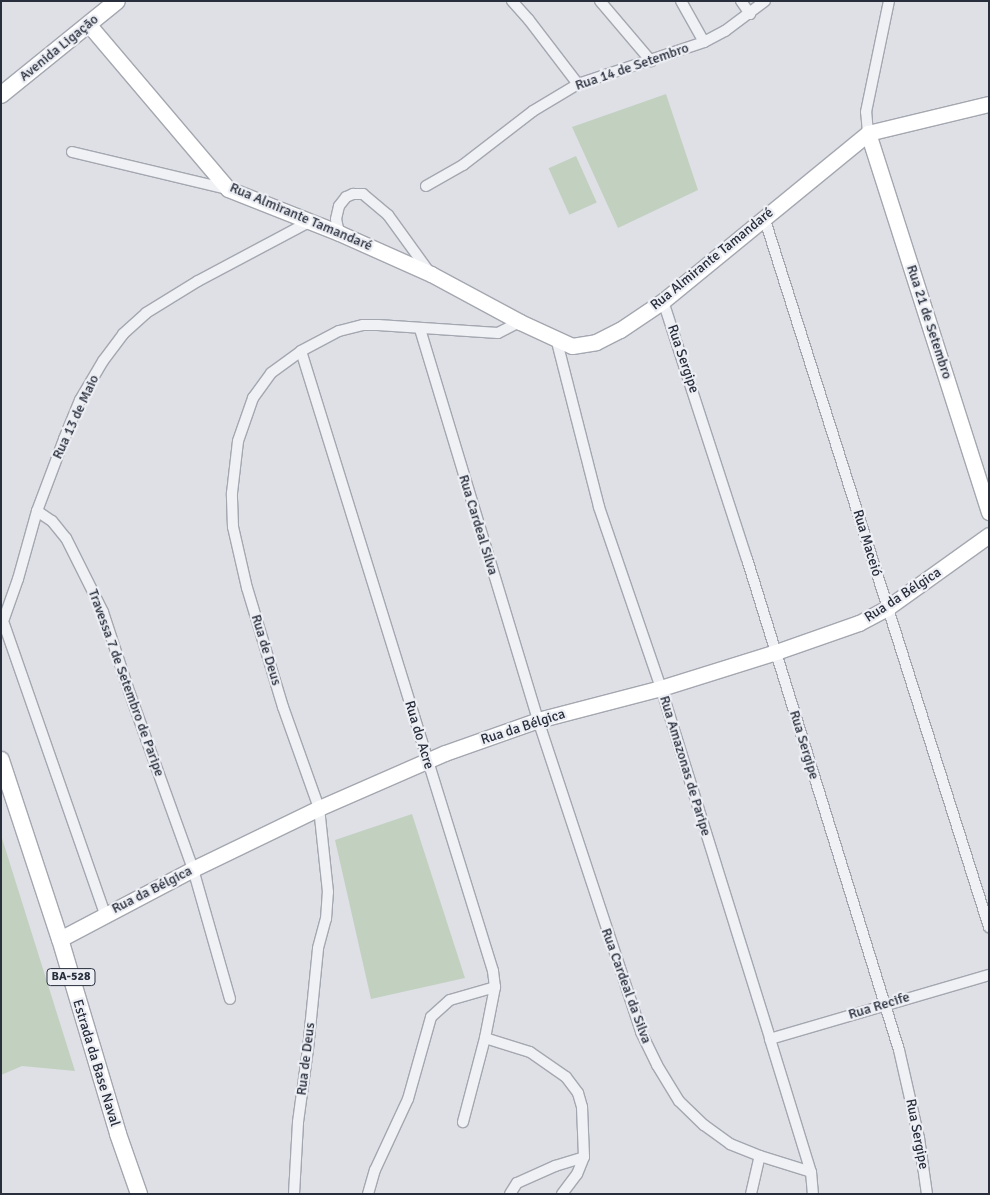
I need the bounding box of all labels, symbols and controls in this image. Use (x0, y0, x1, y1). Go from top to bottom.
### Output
street label: Avenida Ligação (16, 11, 102, 85)
street label: Rua 14 de Setembro (573, 40, 691, 94)
street label: Rua Almirante Tamandaré (227, 179, 375, 255)
street label: Rua Almirante Tamandaré (647, 204, 777, 314)
street label: Rua 21 de Setembro (903, 263, 955, 381)
street label: Rua Sergipe (663, 323, 703, 395)
street label: Rua 13 de Maio (49, 372, 103, 462)
street label: Rua Cardeal Silva (455, 473, 501, 577)
street label: Rua Maceió (849, 508, 885, 578)
street label: Rua da Bélgica (862, 564, 944, 626)
street label: Travessa 7 de Setembro de Paripe (84, 587, 168, 779)
street label: Rua de Deus (247, 612, 285, 688)
street label: Rua Amazonas de Paripe (656, 694, 714, 838)
street label: Rua do Acre (401, 699, 437, 771)
street label: Rua da Bélgica (479, 705, 567, 749)
street label: Rua Sergipe (786, 708, 822, 782)
street label: Rua da Bélgica (109, 863, 195, 917)
street label: Rua Cardeal da Silva (597, 926, 655, 1046)
road number: BA-528 (46, 968, 96, 986)
street label: Rua Recife (846, 989, 912, 1023)
street label: Estrada da Base Naval (69, 997, 123, 1129)
street label: Rua de Deus (293, 1022, 319, 1096)
street label: Rua Sergipe (902, 1097, 932, 1171)

